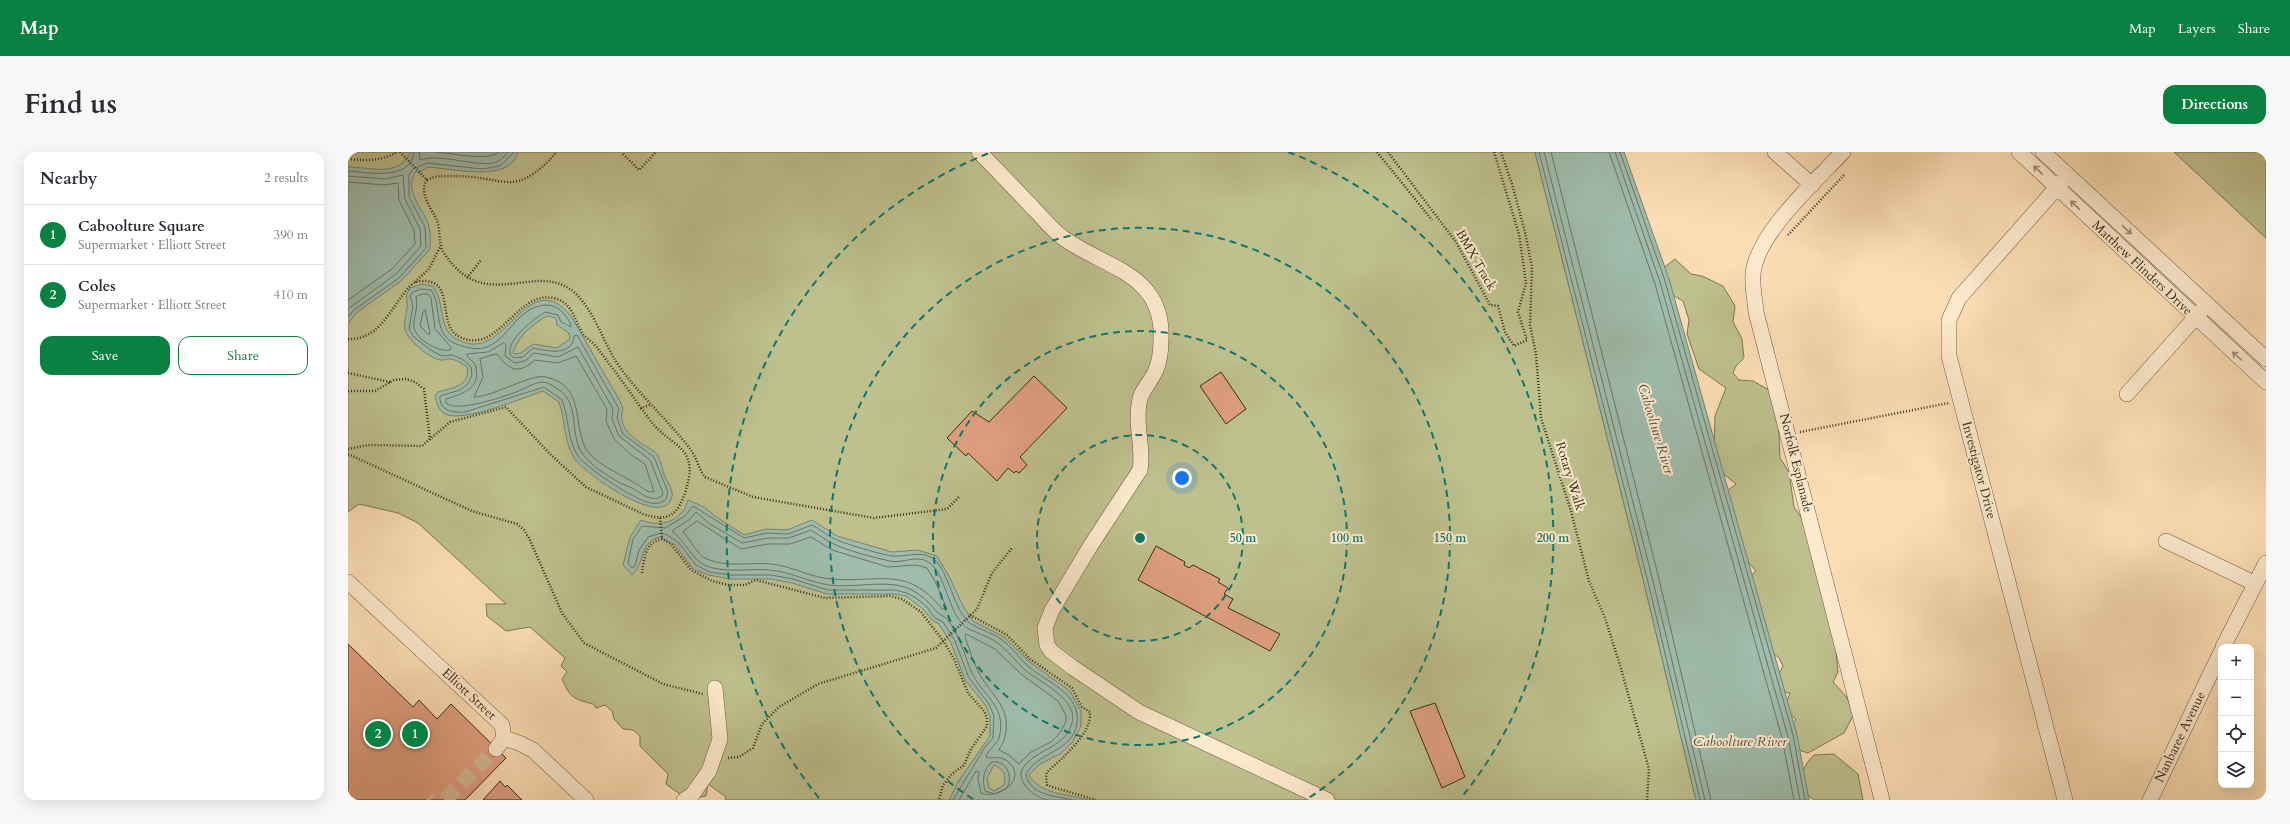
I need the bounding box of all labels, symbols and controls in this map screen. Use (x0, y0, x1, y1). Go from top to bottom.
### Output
text: Map (20, 15, 59, 41)
text: Map (2129, 19, 2156, 38)
text: Layers (2178, 19, 2216, 38)
text: Share (2238, 19, 2270, 38)
text: Find us (24, 85, 117, 123)
button: Directions (2163, 85, 2266, 124)
one-way arrow (2033, 165, 2043, 175)
text: Nearby (40, 167, 97, 190)
text: 2 results (264, 169, 308, 187)
one-way arrow (2070, 200, 2080, 210)
text: Caboolture Square (78, 216, 205, 236)
street label: Matthew Flinders Drive (2088, 217, 2196, 320)
one-way arrow (2122, 225, 2132, 235)
text: 1 (50, 226, 56, 244)
text: 390 m (274, 226, 308, 244)
street label: BMX Track (1451, 226, 1501, 294)
text: Supermarket · Elliott Street (78, 236, 226, 254)
text: Coles (78, 276, 116, 296)
text: 2 (50, 286, 56, 304)
text: 410 m (274, 286, 308, 304)
text: Supermarket · Elliott Street (78, 296, 226, 314)
button: Save (40, 336, 170, 375)
button: Share (178, 336, 308, 375)
one-way arrow (2232, 351, 2242, 361)
water label: Caboolture River (1633, 381, 1679, 477)
street label: Norfolk Esplanade (1775, 412, 1817, 515)
street label: Investigator Drive (1957, 419, 2001, 521)
street label: Rotary Walk (1551, 439, 1589, 513)
your location (1172, 468, 1192, 488)
text: 50 m (1230, 530, 1257, 546)
text: 100 m (1331, 530, 1364, 546)
text: 150 m (1434, 530, 1467, 546)
text: 200 m (1537, 530, 1570, 546)
centre of rings (1133, 531, 1147, 545)
map controls (2218, 644, 2254, 788)
button: + (2218, 644, 2254, 680)
street label: Elliott Street (438, 664, 500, 724)
button: − (2218, 680, 2254, 716)
street label: Nanbaree Avenue (2150, 689, 2210, 785)
button: locate (2218, 716, 2254, 752)
pin: 2 (365, 719, 391, 749)
pin: 1 (402, 719, 428, 749)
water label: Caboolture River (1693, 732, 1787, 751)
button: layers (2218, 752, 2254, 788)

